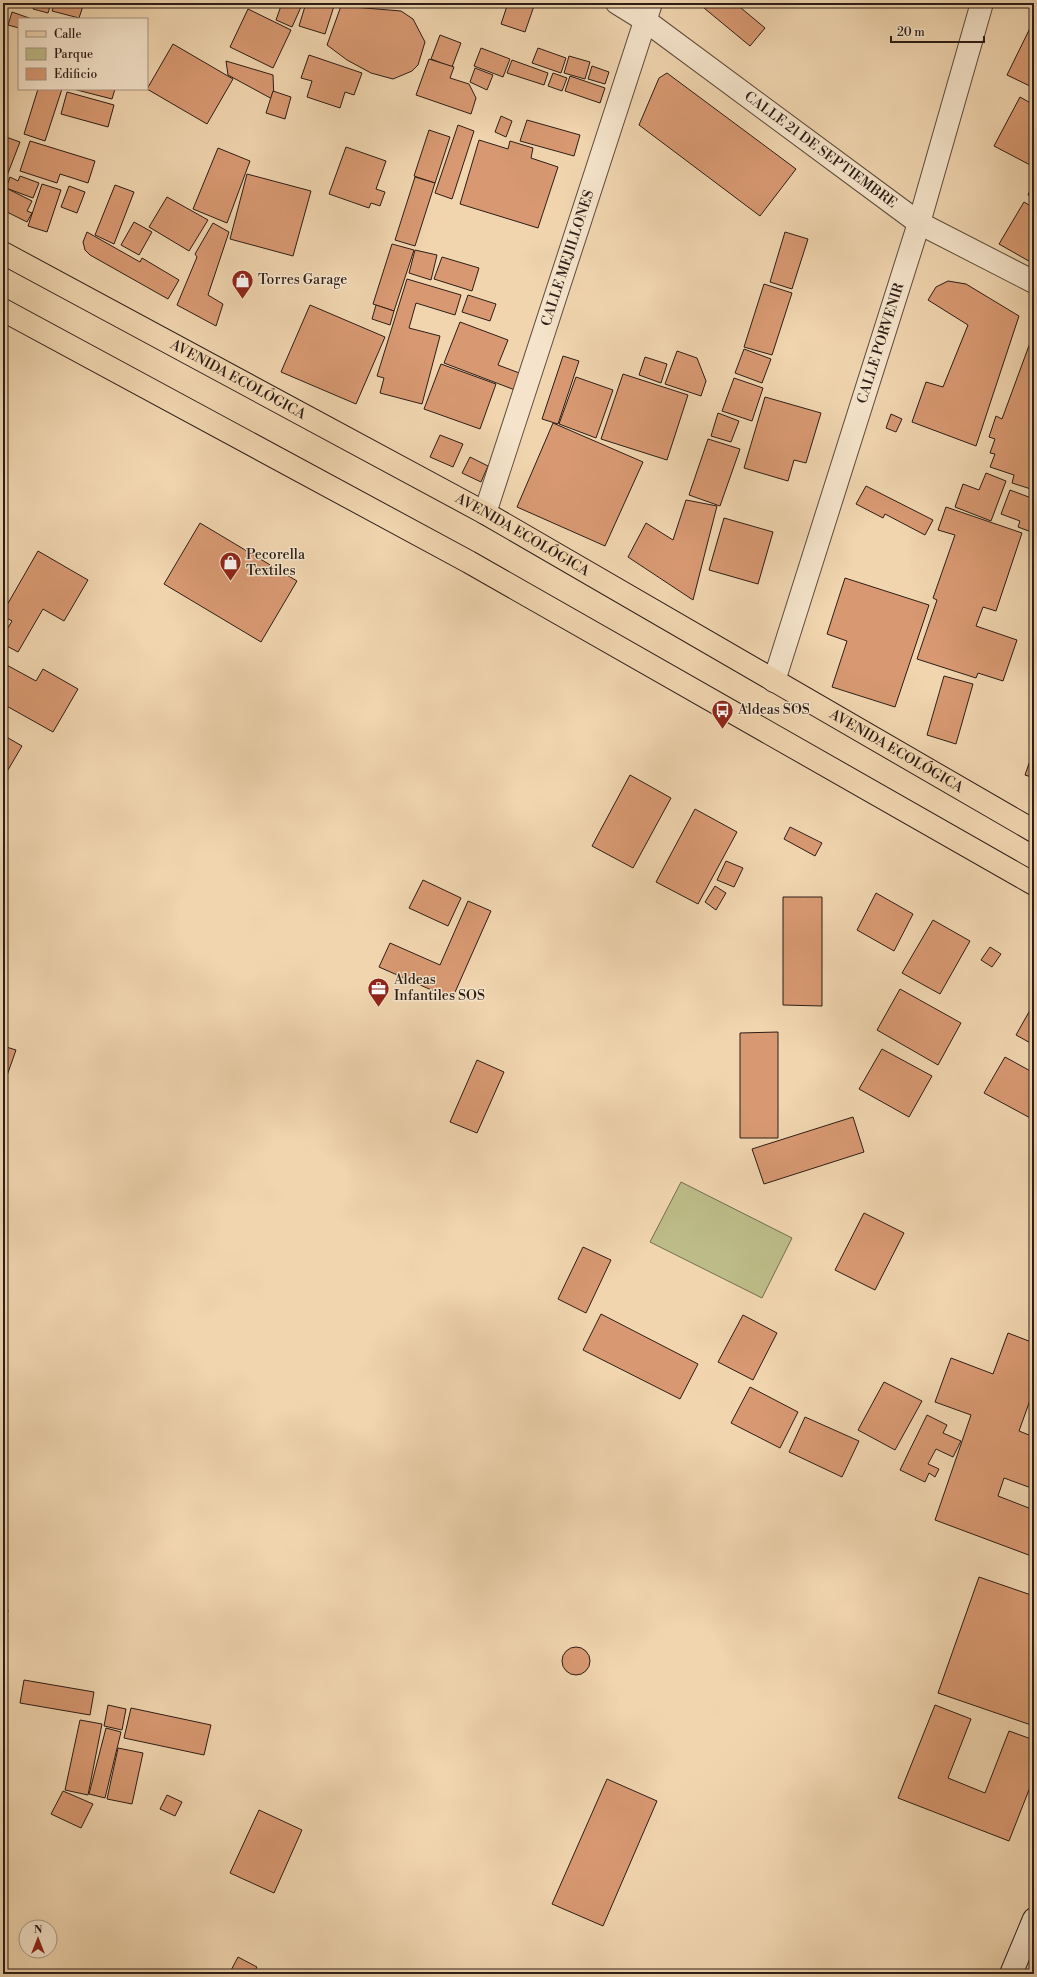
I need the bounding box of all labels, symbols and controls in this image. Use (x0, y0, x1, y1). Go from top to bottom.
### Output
legend (18, 18, 148, 90)
scale bar (891, 18, 984, 44)
text: 20 m (897, 25, 925, 40)
text: Calle (54, 27, 81, 42)
text: Parque (54, 47, 93, 62)
text: Edificio (54, 67, 97, 82)
street label: CALLE 21 DE SEPTIEMBRE (740, 88, 900, 212)
street label: CALLE MEJILLONES (537, 188, 598, 328)
shop icon: Torres Garage (229, 267, 255, 300)
place label: Torres Garage (258, 271, 347, 289)
street label: CALLE PORVENIR (853, 281, 908, 406)
street label: AVENIDA ECOLÓGICA (166, 335, 309, 424)
street label: AVENIDA ECOLÓGICA (451, 489, 593, 581)
place label: Pecorella Textiles (246, 546, 306, 580)
shop icon: Pecorella Textiles (217, 550, 243, 583)
bus stop icon: Aldeas SOS (709, 697, 735, 730)
place label: Aldeas SOS (737, 701, 810, 719)
street label: AVENIDA ECOLÓGICA (825, 705, 967, 797)
place label: Aldeas Infantiles SOS (393, 971, 485, 1005)
office icon: Aldeas Infantiles SOS (366, 975, 392, 1008)
north arrow (18, 1919, 58, 1959)
text: N (34, 1923, 43, 1937)

